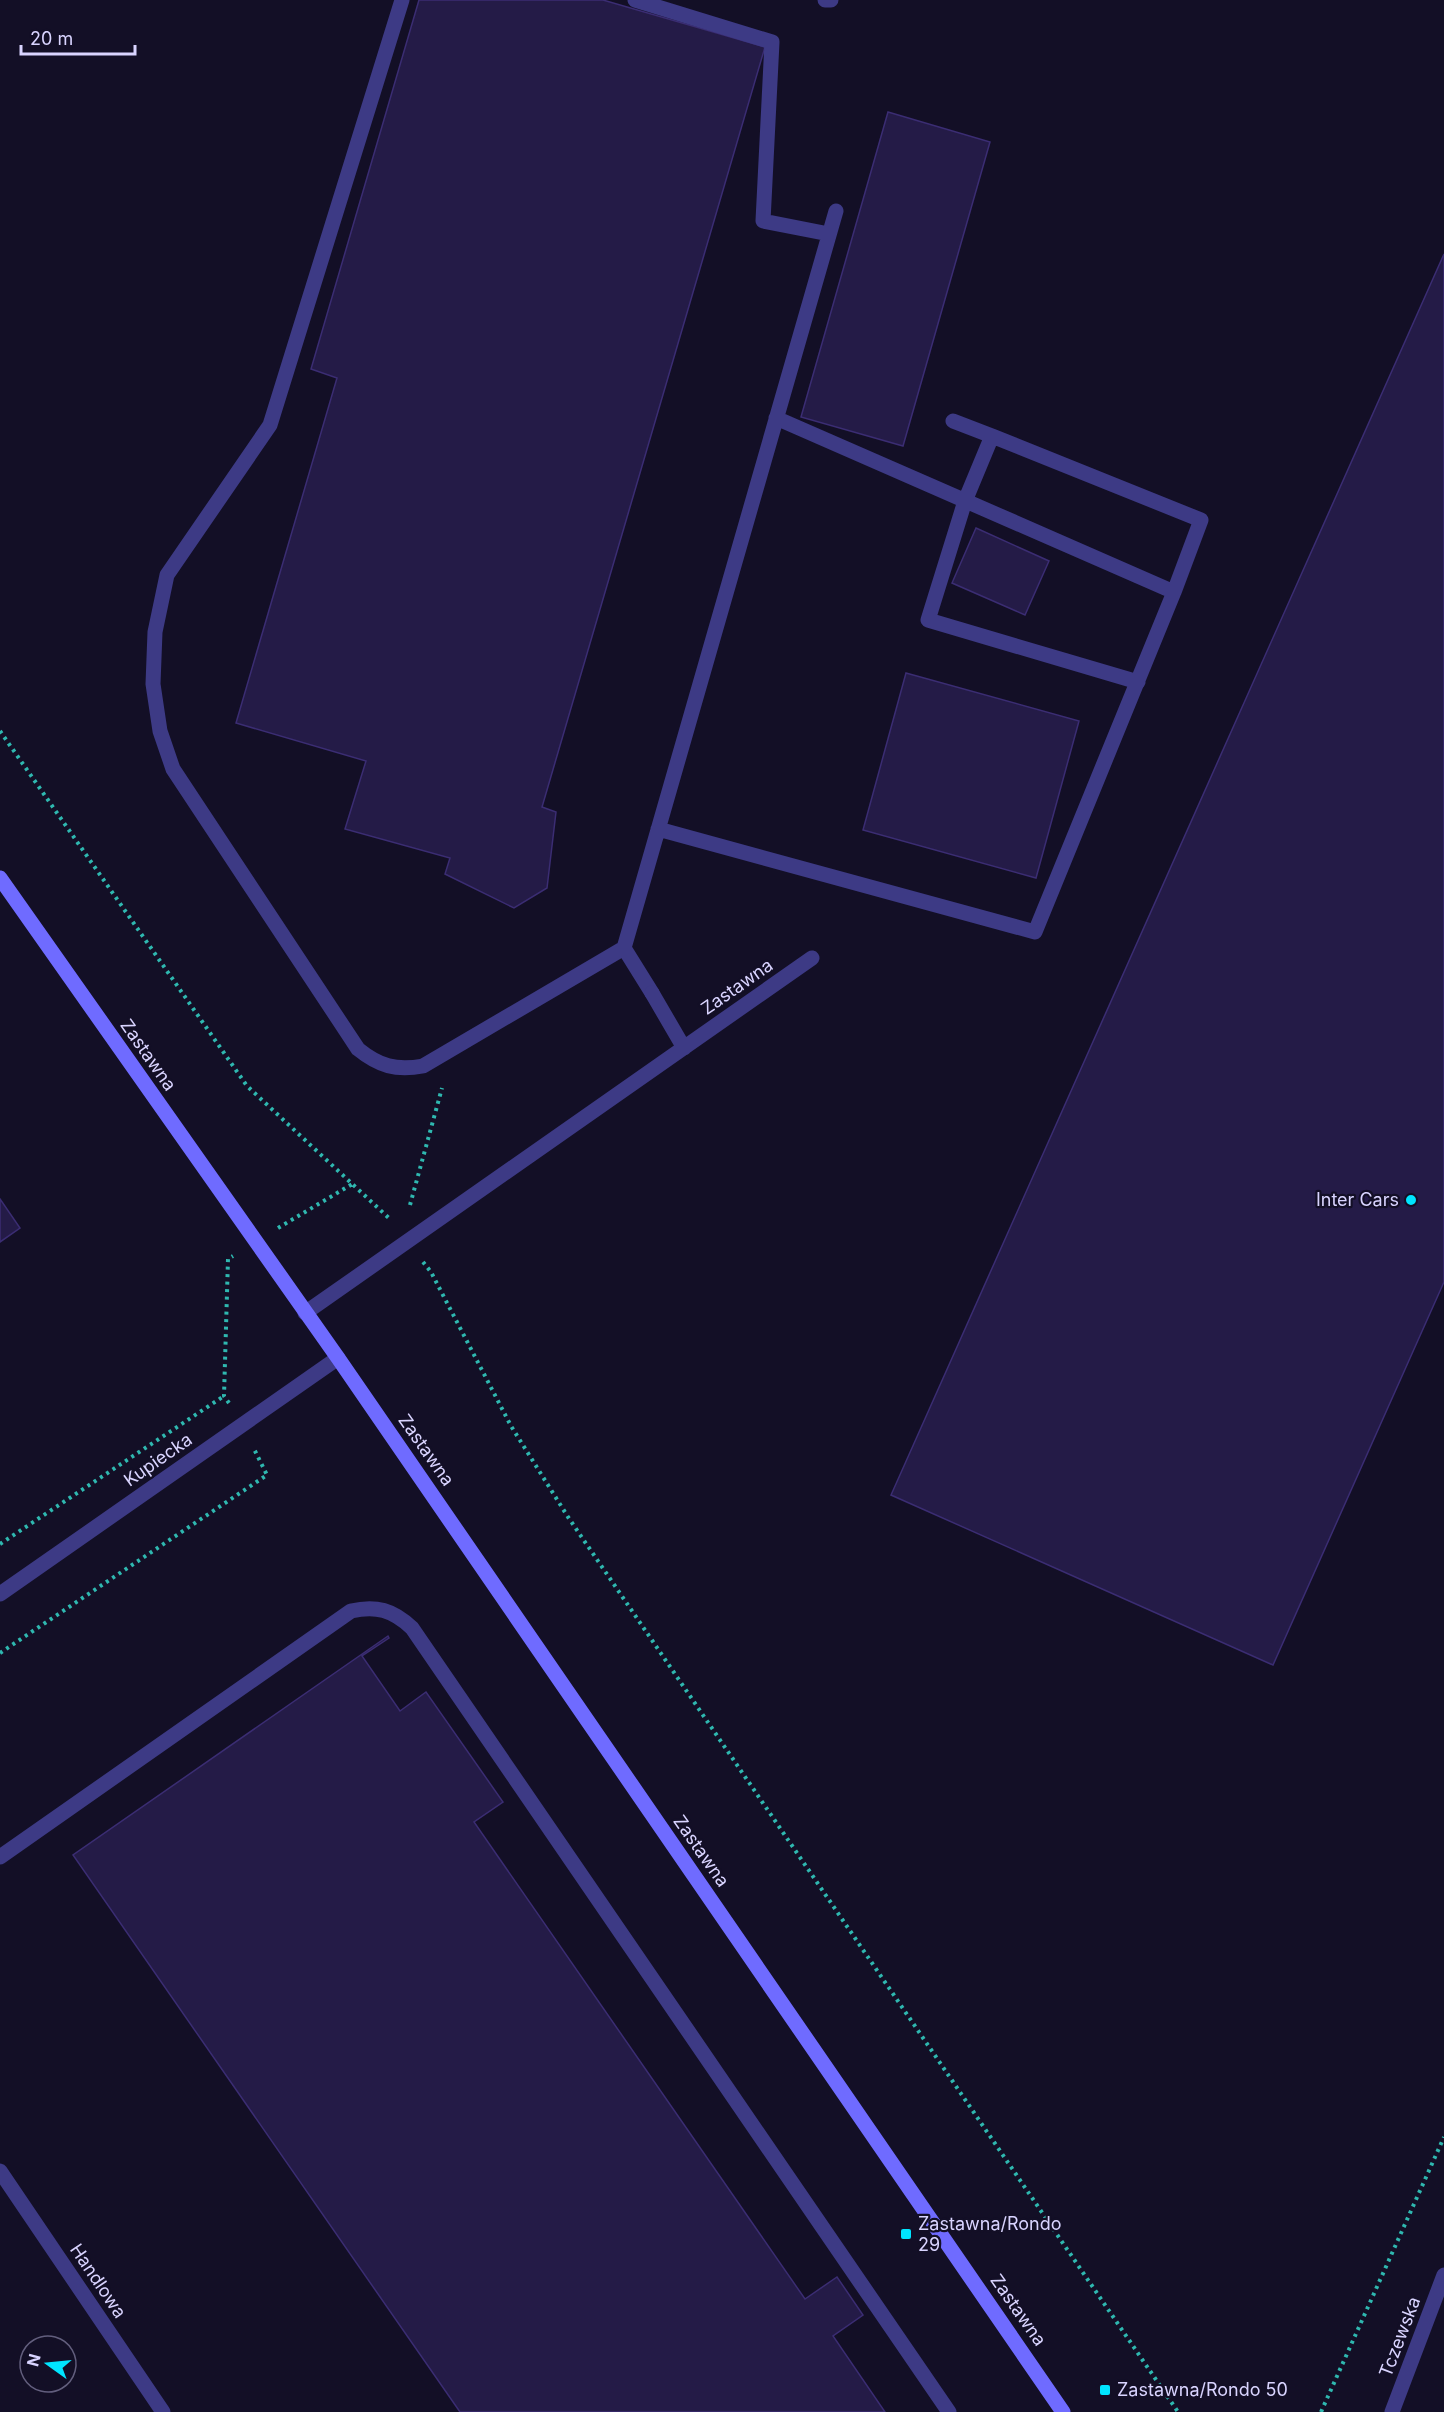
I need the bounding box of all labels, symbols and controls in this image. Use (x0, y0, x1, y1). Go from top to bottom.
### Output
scale bar (21, 18, 135, 56)
text: 20 m (30, 28, 73, 49)
street label: Zastawna (697, 954, 777, 1019)
street label: Zastawna (116, 1015, 181, 1095)
place label: Inter Cars (1316, 1189, 1399, 1210)
marker: Inter Cars (1404, 1193, 1418, 1207)
street label: Zastawna (394, 1410, 459, 1490)
street label: Kupiecka (120, 1429, 196, 1491)
street label: Zastawna (669, 1811, 734, 1891)
place label: Zastawna/Rondo 29 (918, 2213, 1062, 2255)
marker: Zastawna/Rondo 29 (899, 2227, 913, 2241)
street label: Handlowa (66, 2240, 131, 2322)
street label: Zastawna (986, 2270, 1051, 2350)
street label: Tczewska (1375, 2294, 1424, 2380)
north arrow (18, 2334, 78, 2394)
text: N (22, 2352, 45, 2369)
place label: Zastawna/Rondo 50 (1117, 2379, 1288, 2400)
marker: Zastawna/Rondo 50 (1098, 2383, 1112, 2397)

